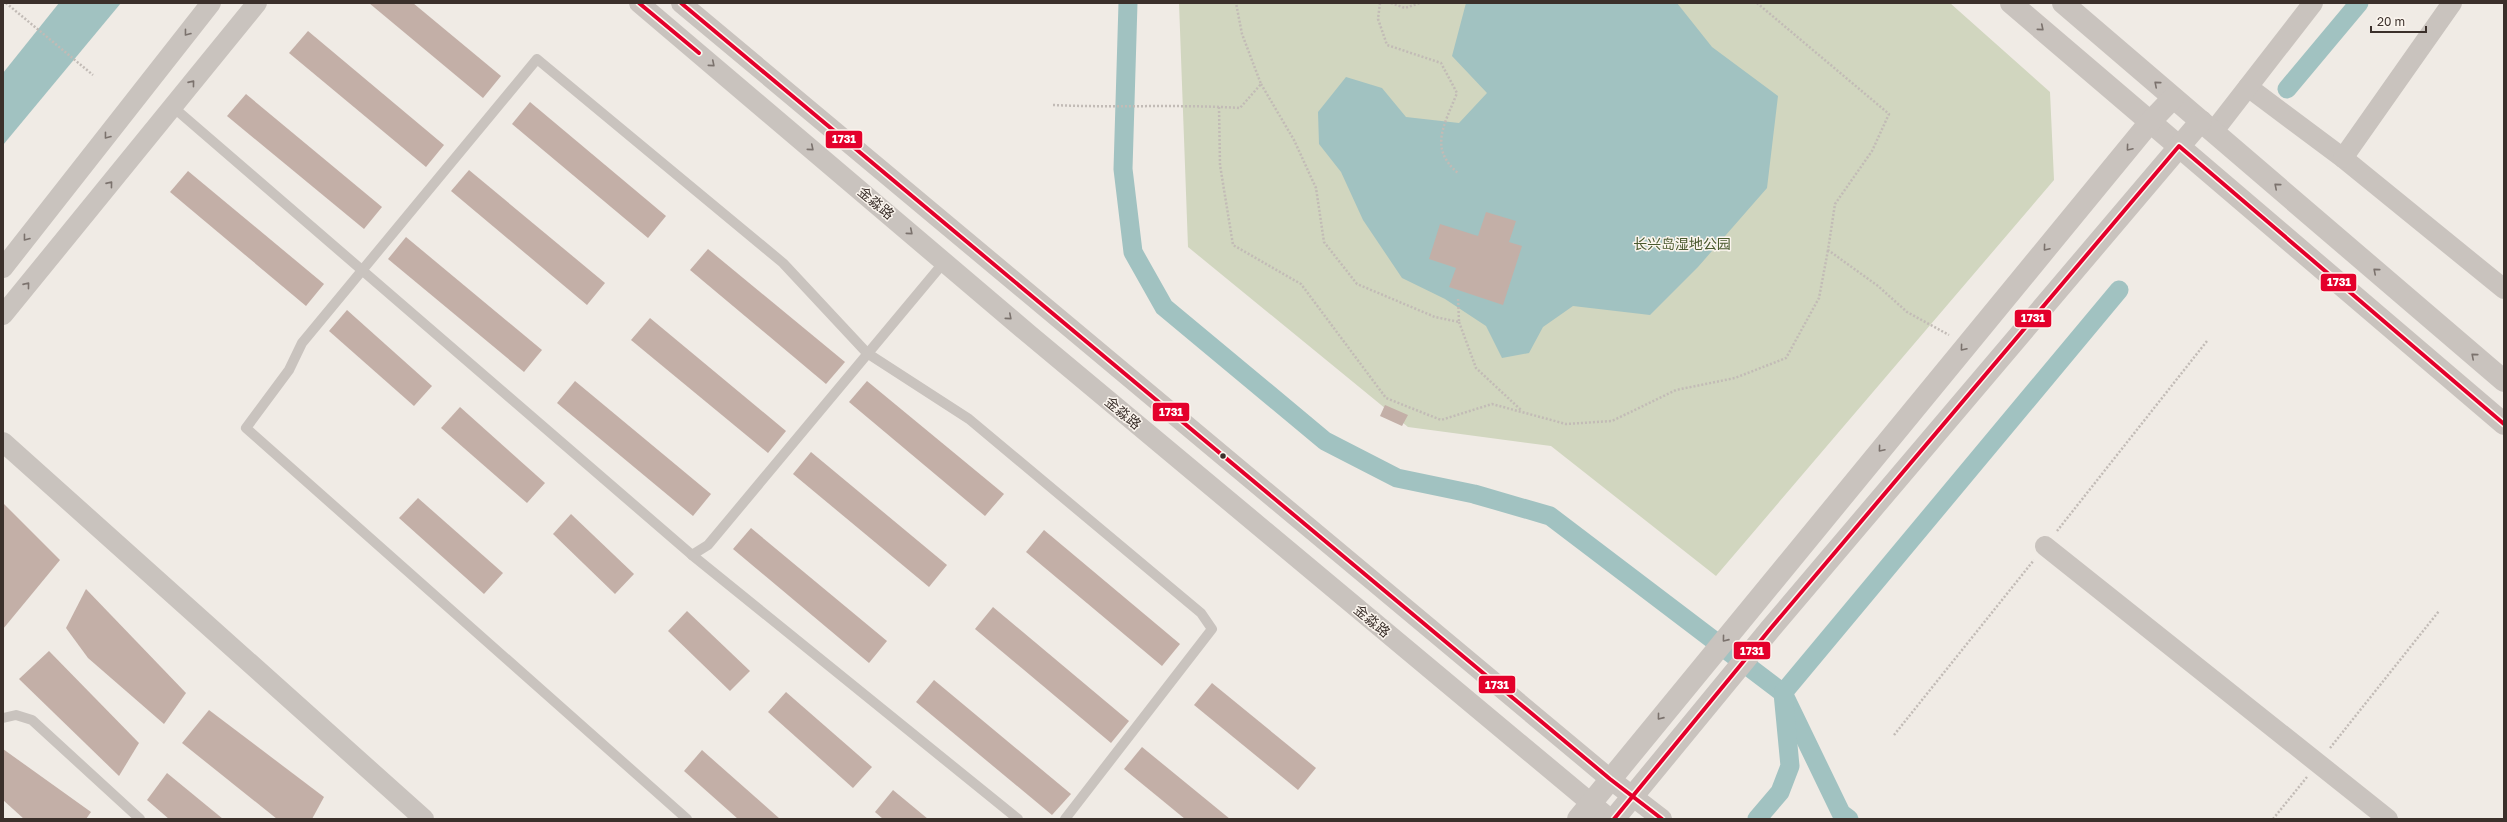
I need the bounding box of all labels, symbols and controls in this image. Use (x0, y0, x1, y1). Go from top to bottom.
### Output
scale bar (2371, 8, 2426, 34)
text: 20 m (2377, 14, 2405, 29)
one-way arrow (2036, 24, 2043, 31)
one-way arrow (184, 29, 191, 36)
one-way arrow (707, 60, 714, 67)
one-way arrow (187, 81, 194, 88)
one-way arrow (2154, 81, 2162, 88)
line badge: 1731 (825, 130, 863, 149)
one-way arrow (104, 131, 111, 138)
text: 1731 (832, 132, 856, 145)
one-way arrow (806, 143, 814, 150)
one-way arrow (2126, 143, 2133, 150)
one-way arrow (105, 181, 112, 189)
street label: 金淼路 (855, 183, 898, 223)
one-way arrow (2274, 184, 2282, 191)
one-way arrow (906, 227, 913, 234)
one-way arrow (24, 234, 31, 241)
park label: 长兴岛湿地公园 (1633, 235, 1731, 252)
one-way arrow (2044, 243, 2051, 251)
one-way arrow (2373, 269, 2380, 276)
line badge: 1731 (2320, 273, 2357, 292)
text: 1731 (2327, 275, 2351, 288)
one-way arrow (23, 282, 30, 289)
line badge: 1731 (2014, 309, 2052, 328)
text: 1731 (2021, 311, 2045, 324)
one-way arrow (1004, 312, 1012, 319)
one-way arrow (1961, 344, 1968, 351)
one-way arrow (2472, 353, 2479, 360)
street label: 金淼路 (1102, 393, 1145, 433)
line badge: 1731 (1152, 402, 1190, 422)
text: 1731 (1159, 405, 1183, 418)
one-way arrow (1878, 444, 1885, 451)
unlabelled marker (1218, 451, 1228, 461)
street label: 金淼路 (1351, 601, 1394, 641)
one-way arrow (1722, 634, 1729, 641)
line badge: 1731 (1733, 641, 1771, 660)
text: 1731 (1740, 644, 1764, 657)
line badge: 1731 (1478, 675, 1516, 694)
text: 1731 (1485, 678, 1509, 691)
one-way arrow (1658, 713, 1665, 720)

